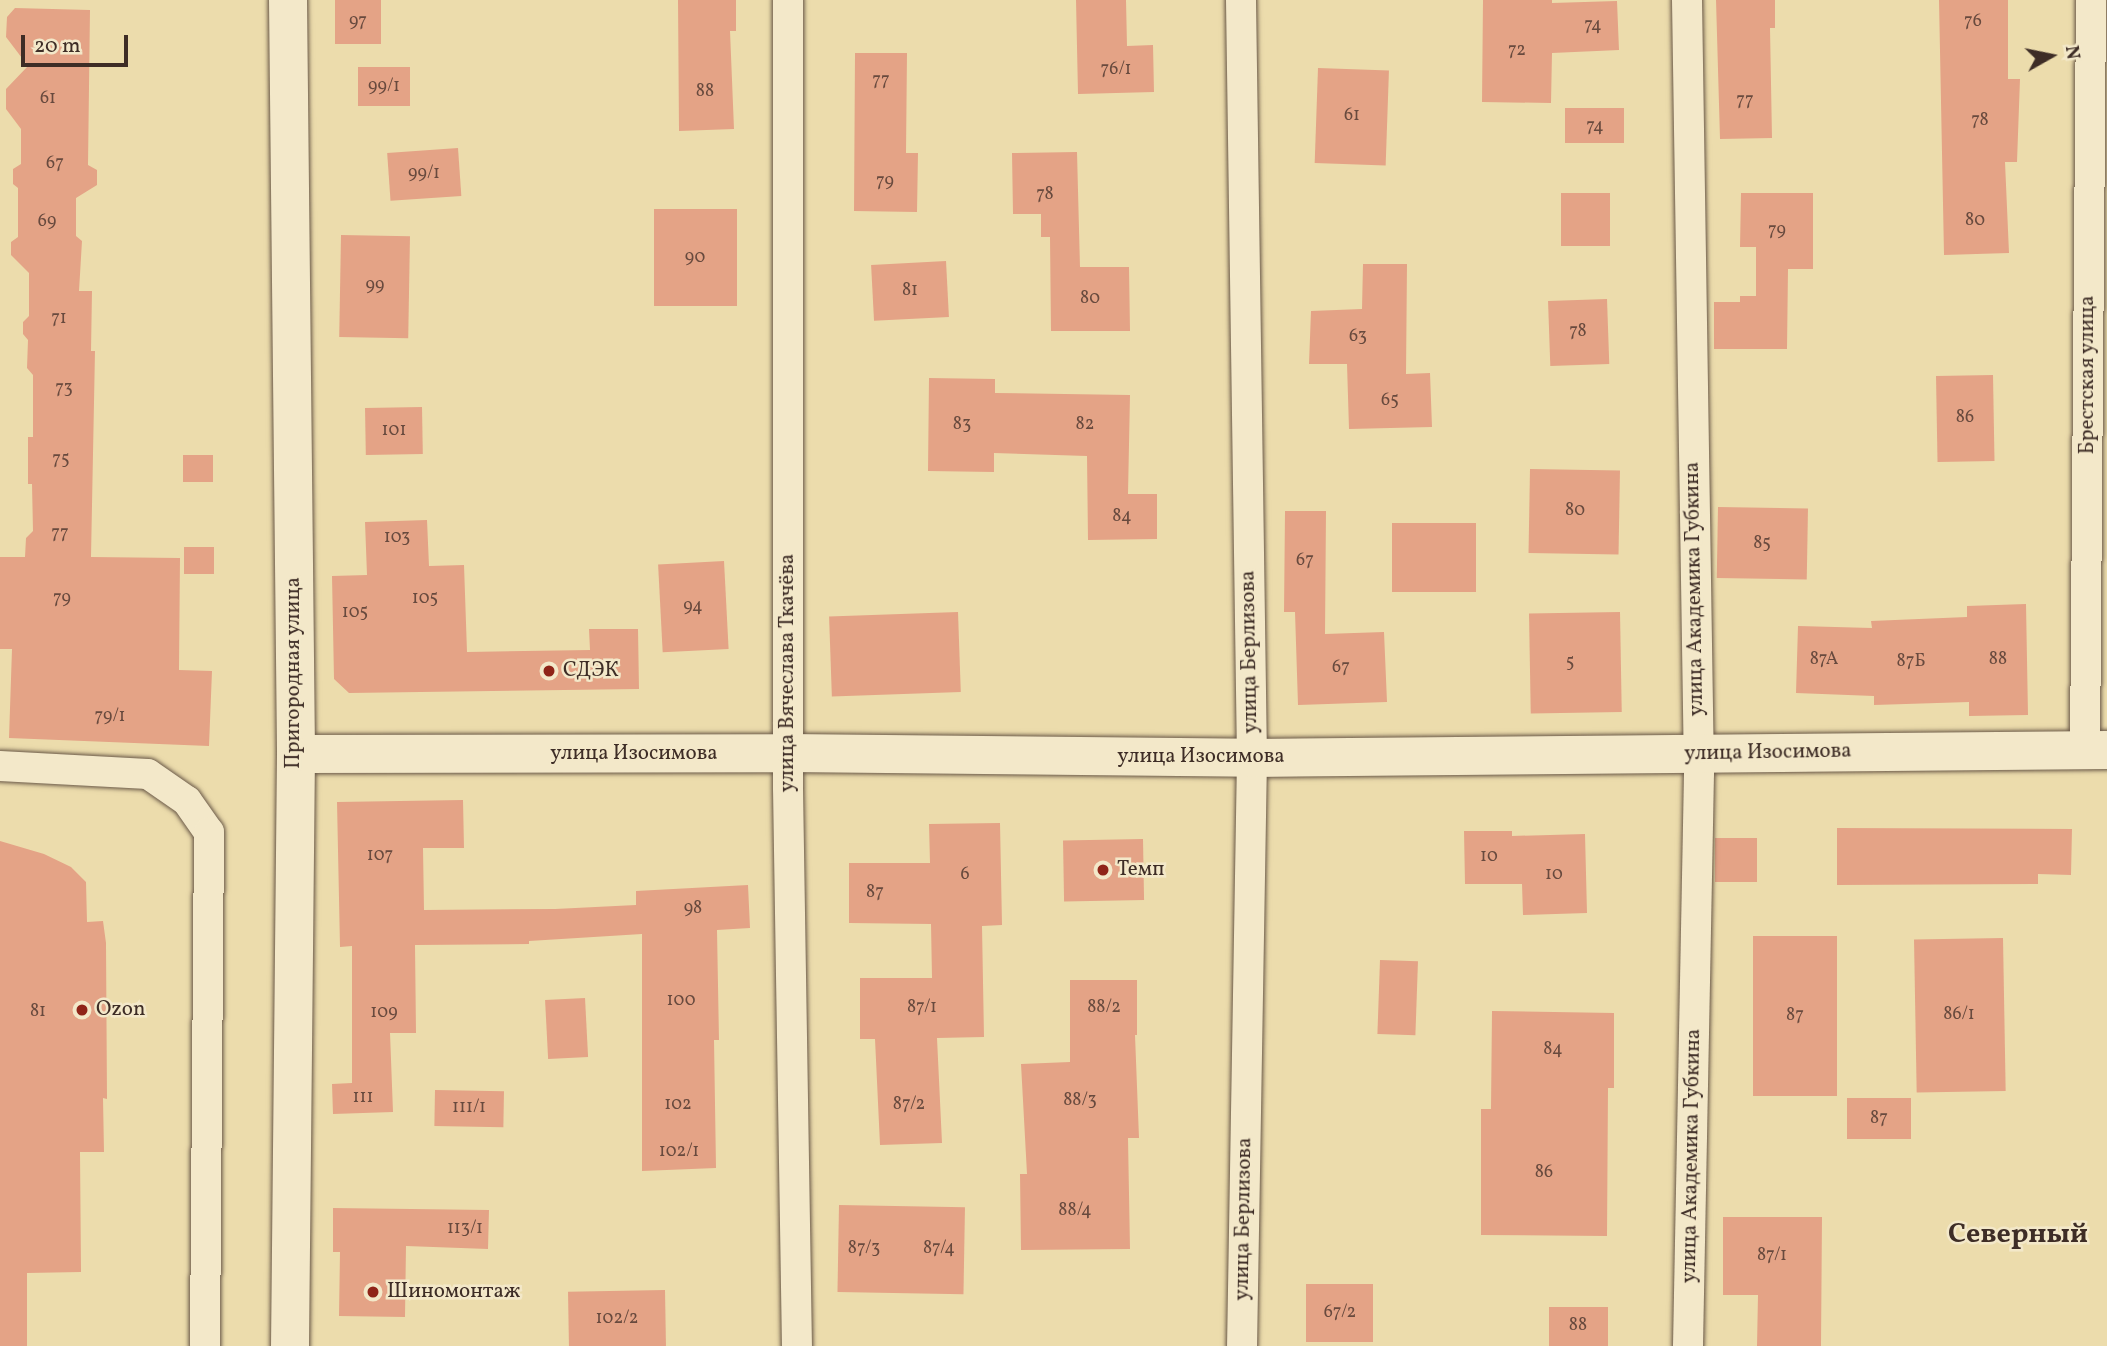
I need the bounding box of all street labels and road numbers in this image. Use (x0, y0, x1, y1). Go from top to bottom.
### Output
street label: Брестская улица (2075, 295, 2101, 455)
street label: улица Академика Губкина (1680, 462, 1710, 716)
street label: улица Вячеслава Ткачёва (775, 553, 801, 793)
street label: улица Берлизова (1236, 570, 1264, 734)
street label: Пригородная улица (281, 577, 307, 769)
street label: улица Изосимова (1684, 739, 1852, 767)
street label: улица Изосимова (550, 741, 718, 767)
street label: улица Изосимова (1117, 744, 1285, 770)
street label: улица Академика Губкина (1677, 1029, 1707, 1283)
street label: улица Берлизова (1230, 1137, 1258, 1301)

